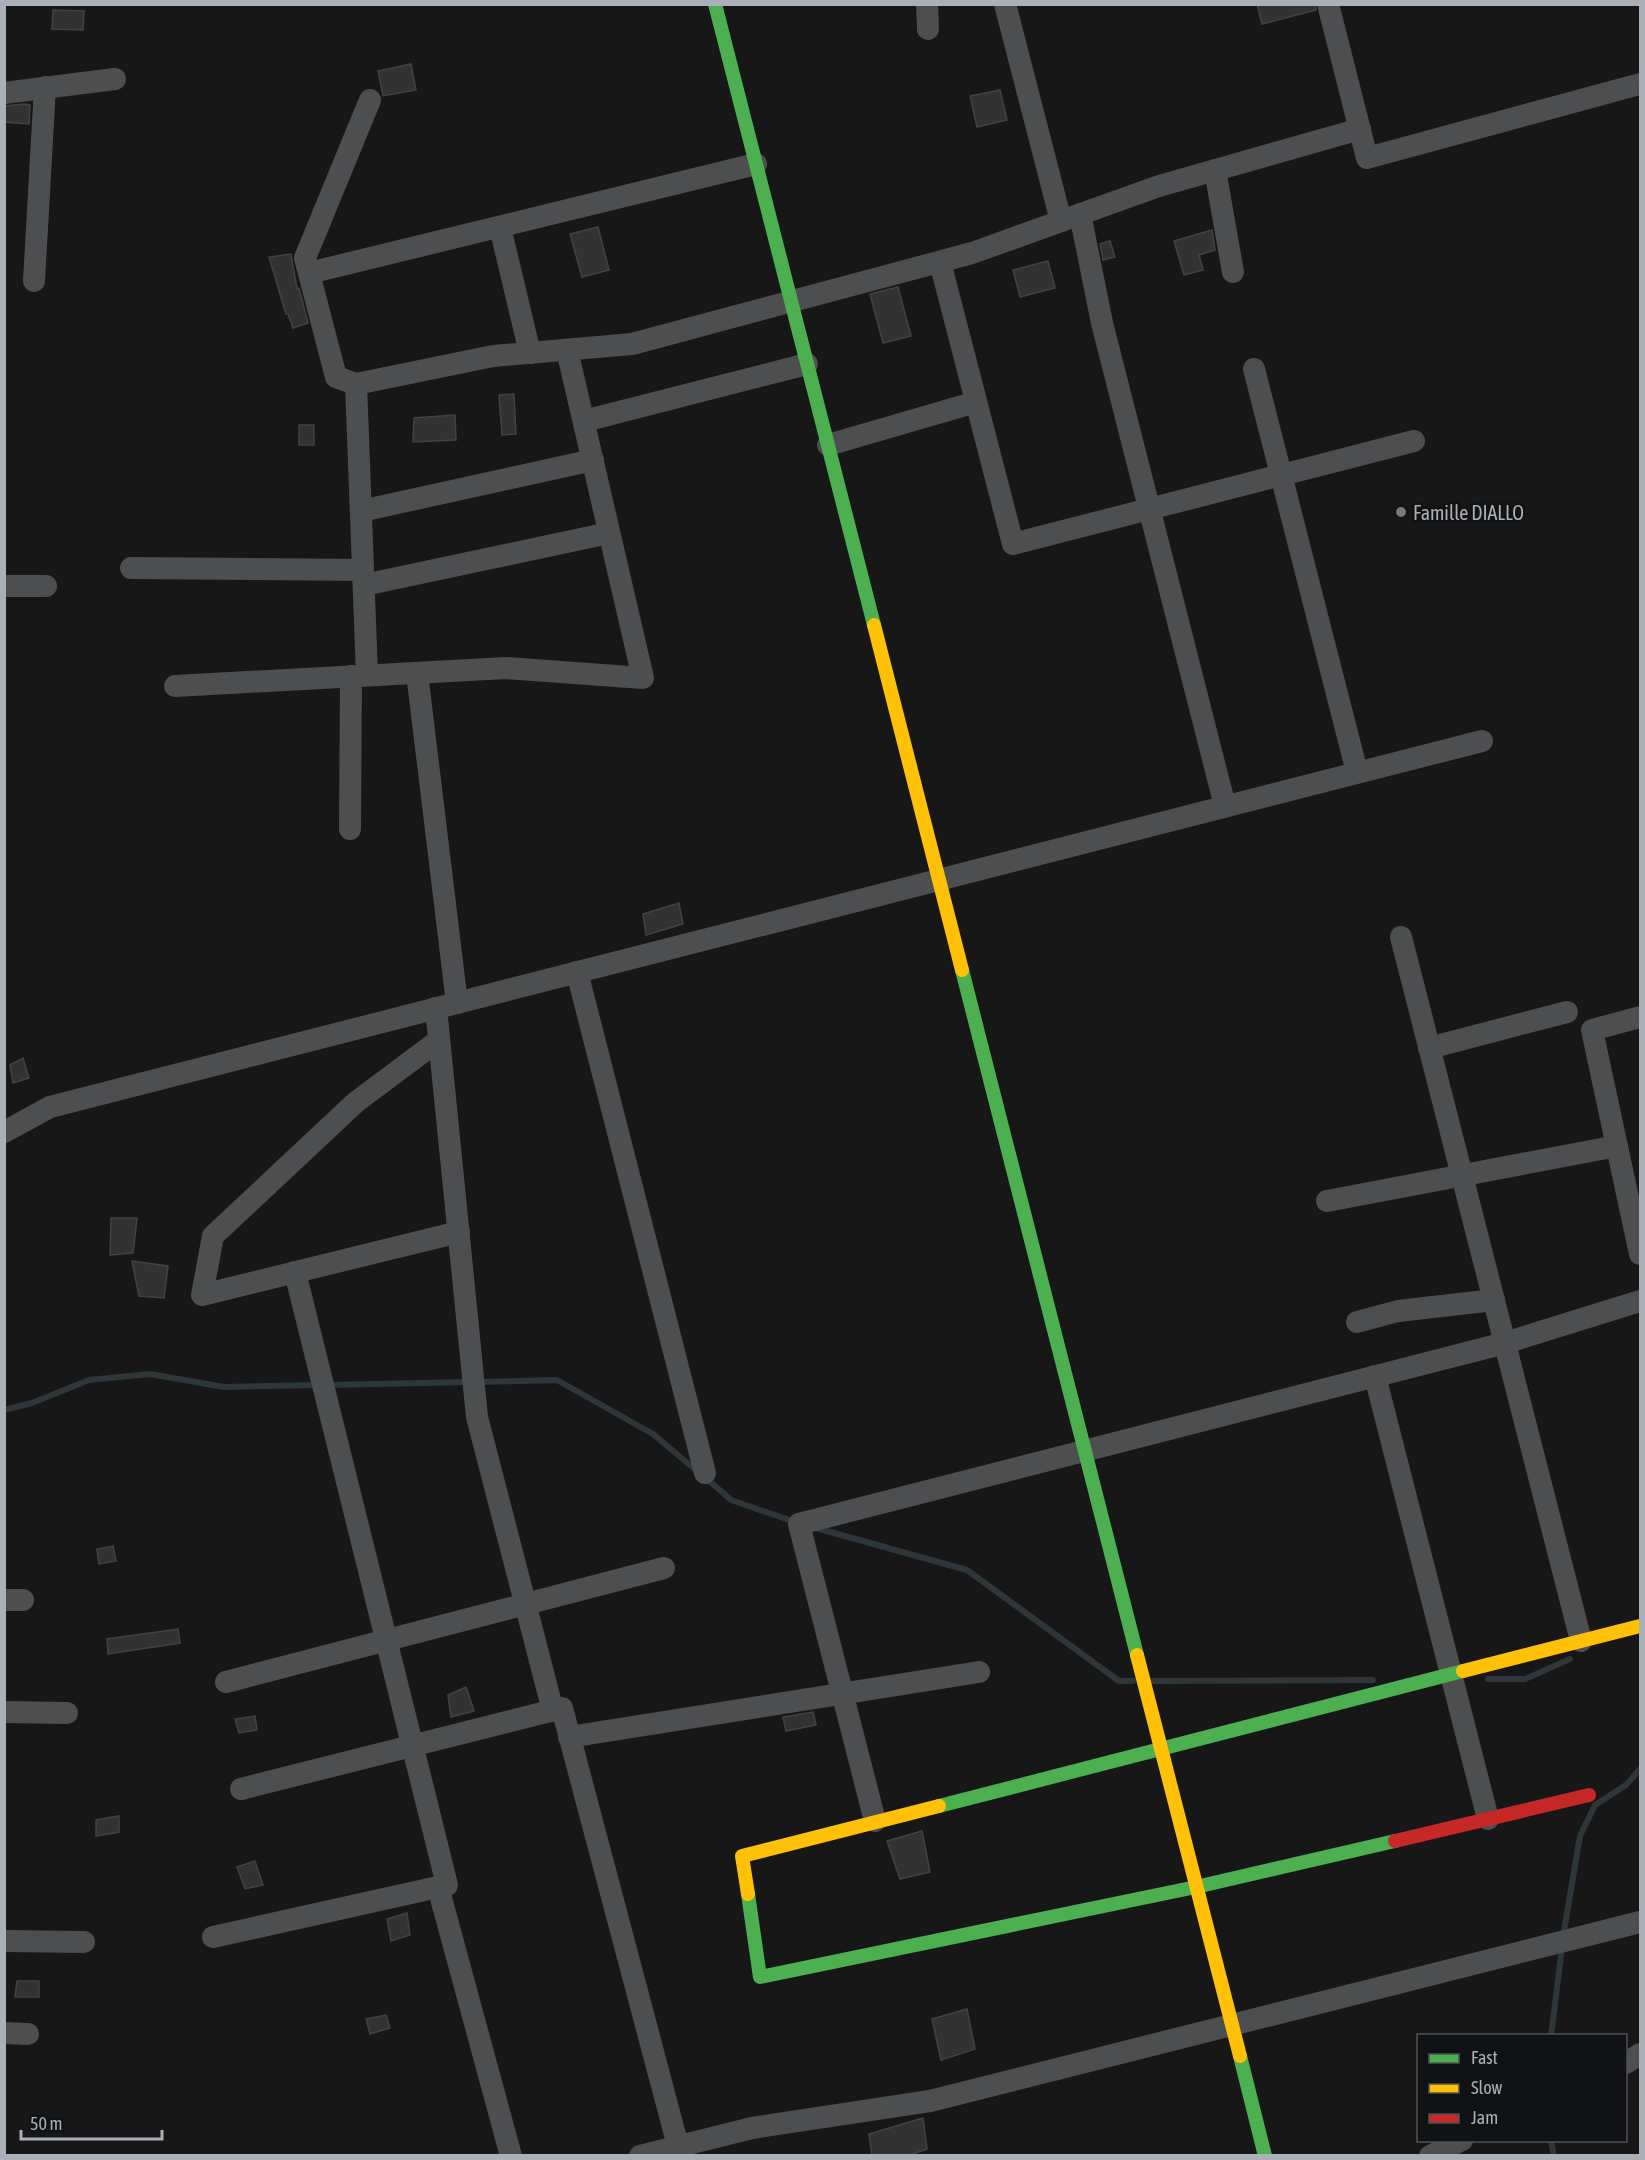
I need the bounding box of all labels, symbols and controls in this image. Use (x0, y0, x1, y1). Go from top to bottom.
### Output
place label: Famille DIALLO (1413, 501, 1524, 524)
marker: Famille DIALLO (1394, 505, 1408, 519)
legend (1417, 2034, 1627, 2142)
text: Fast (1471, 2047, 1498, 2068)
text: Slow (1471, 2077, 1502, 2098)
scale bar (21, 2103, 162, 2141)
text: Jam (1471, 2107, 1498, 2128)
text: 50 m (30, 2113, 62, 2134)

